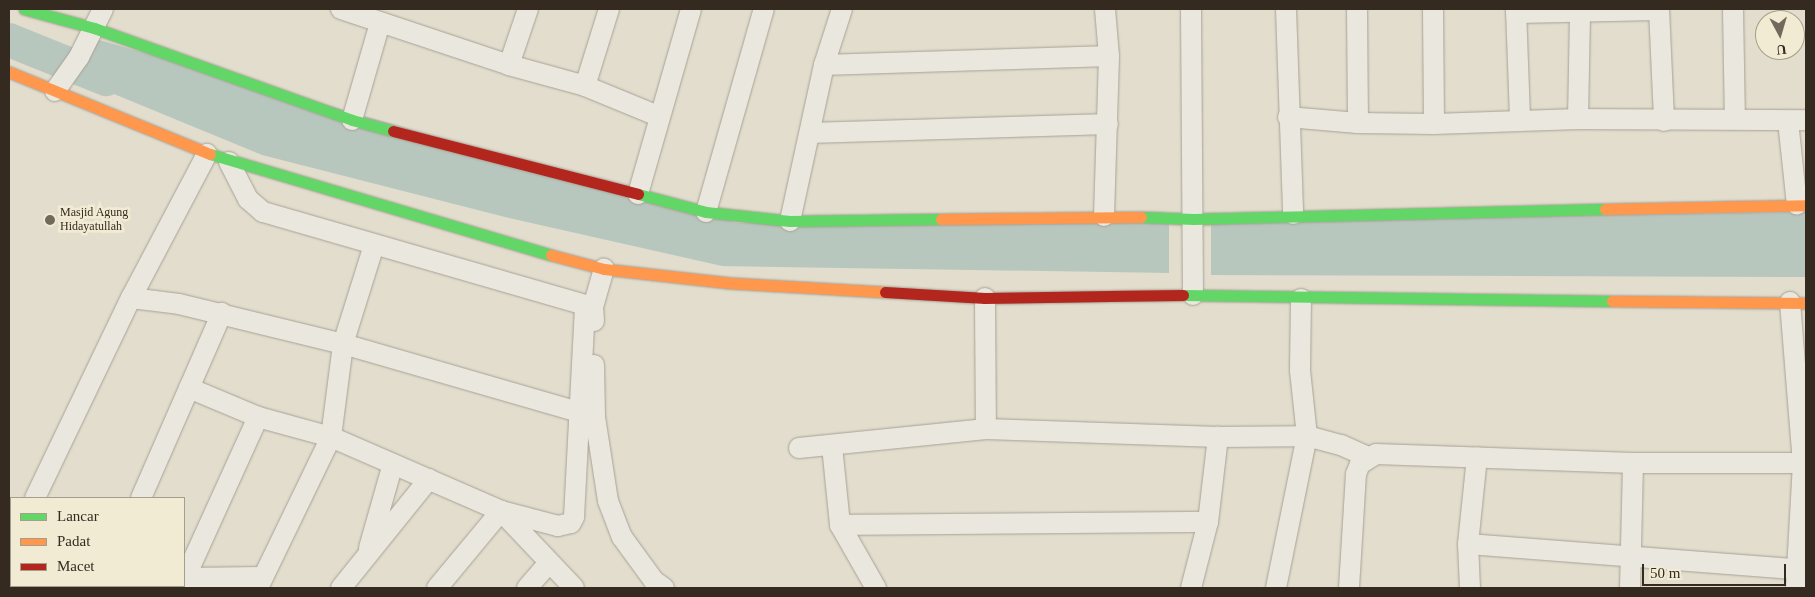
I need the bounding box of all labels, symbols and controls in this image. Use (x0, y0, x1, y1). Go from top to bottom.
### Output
north arrow (1755, 10, 1805, 60)
text: U (1776, 41, 1787, 57)
place label: Masjid Agung Hidayatullah (60, 206, 129, 234)
marker: Masjid Agung Hidayatullah (44, 214, 56, 226)
legend (10, 497, 185, 587)
text: Lancar (57, 508, 99, 524)
text: Padat (57, 533, 90, 549)
scale bar (1645, 554, 1789, 586)
text: Macet (57, 558, 94, 574)
text: 50 m (1650, 565, 1680, 581)

